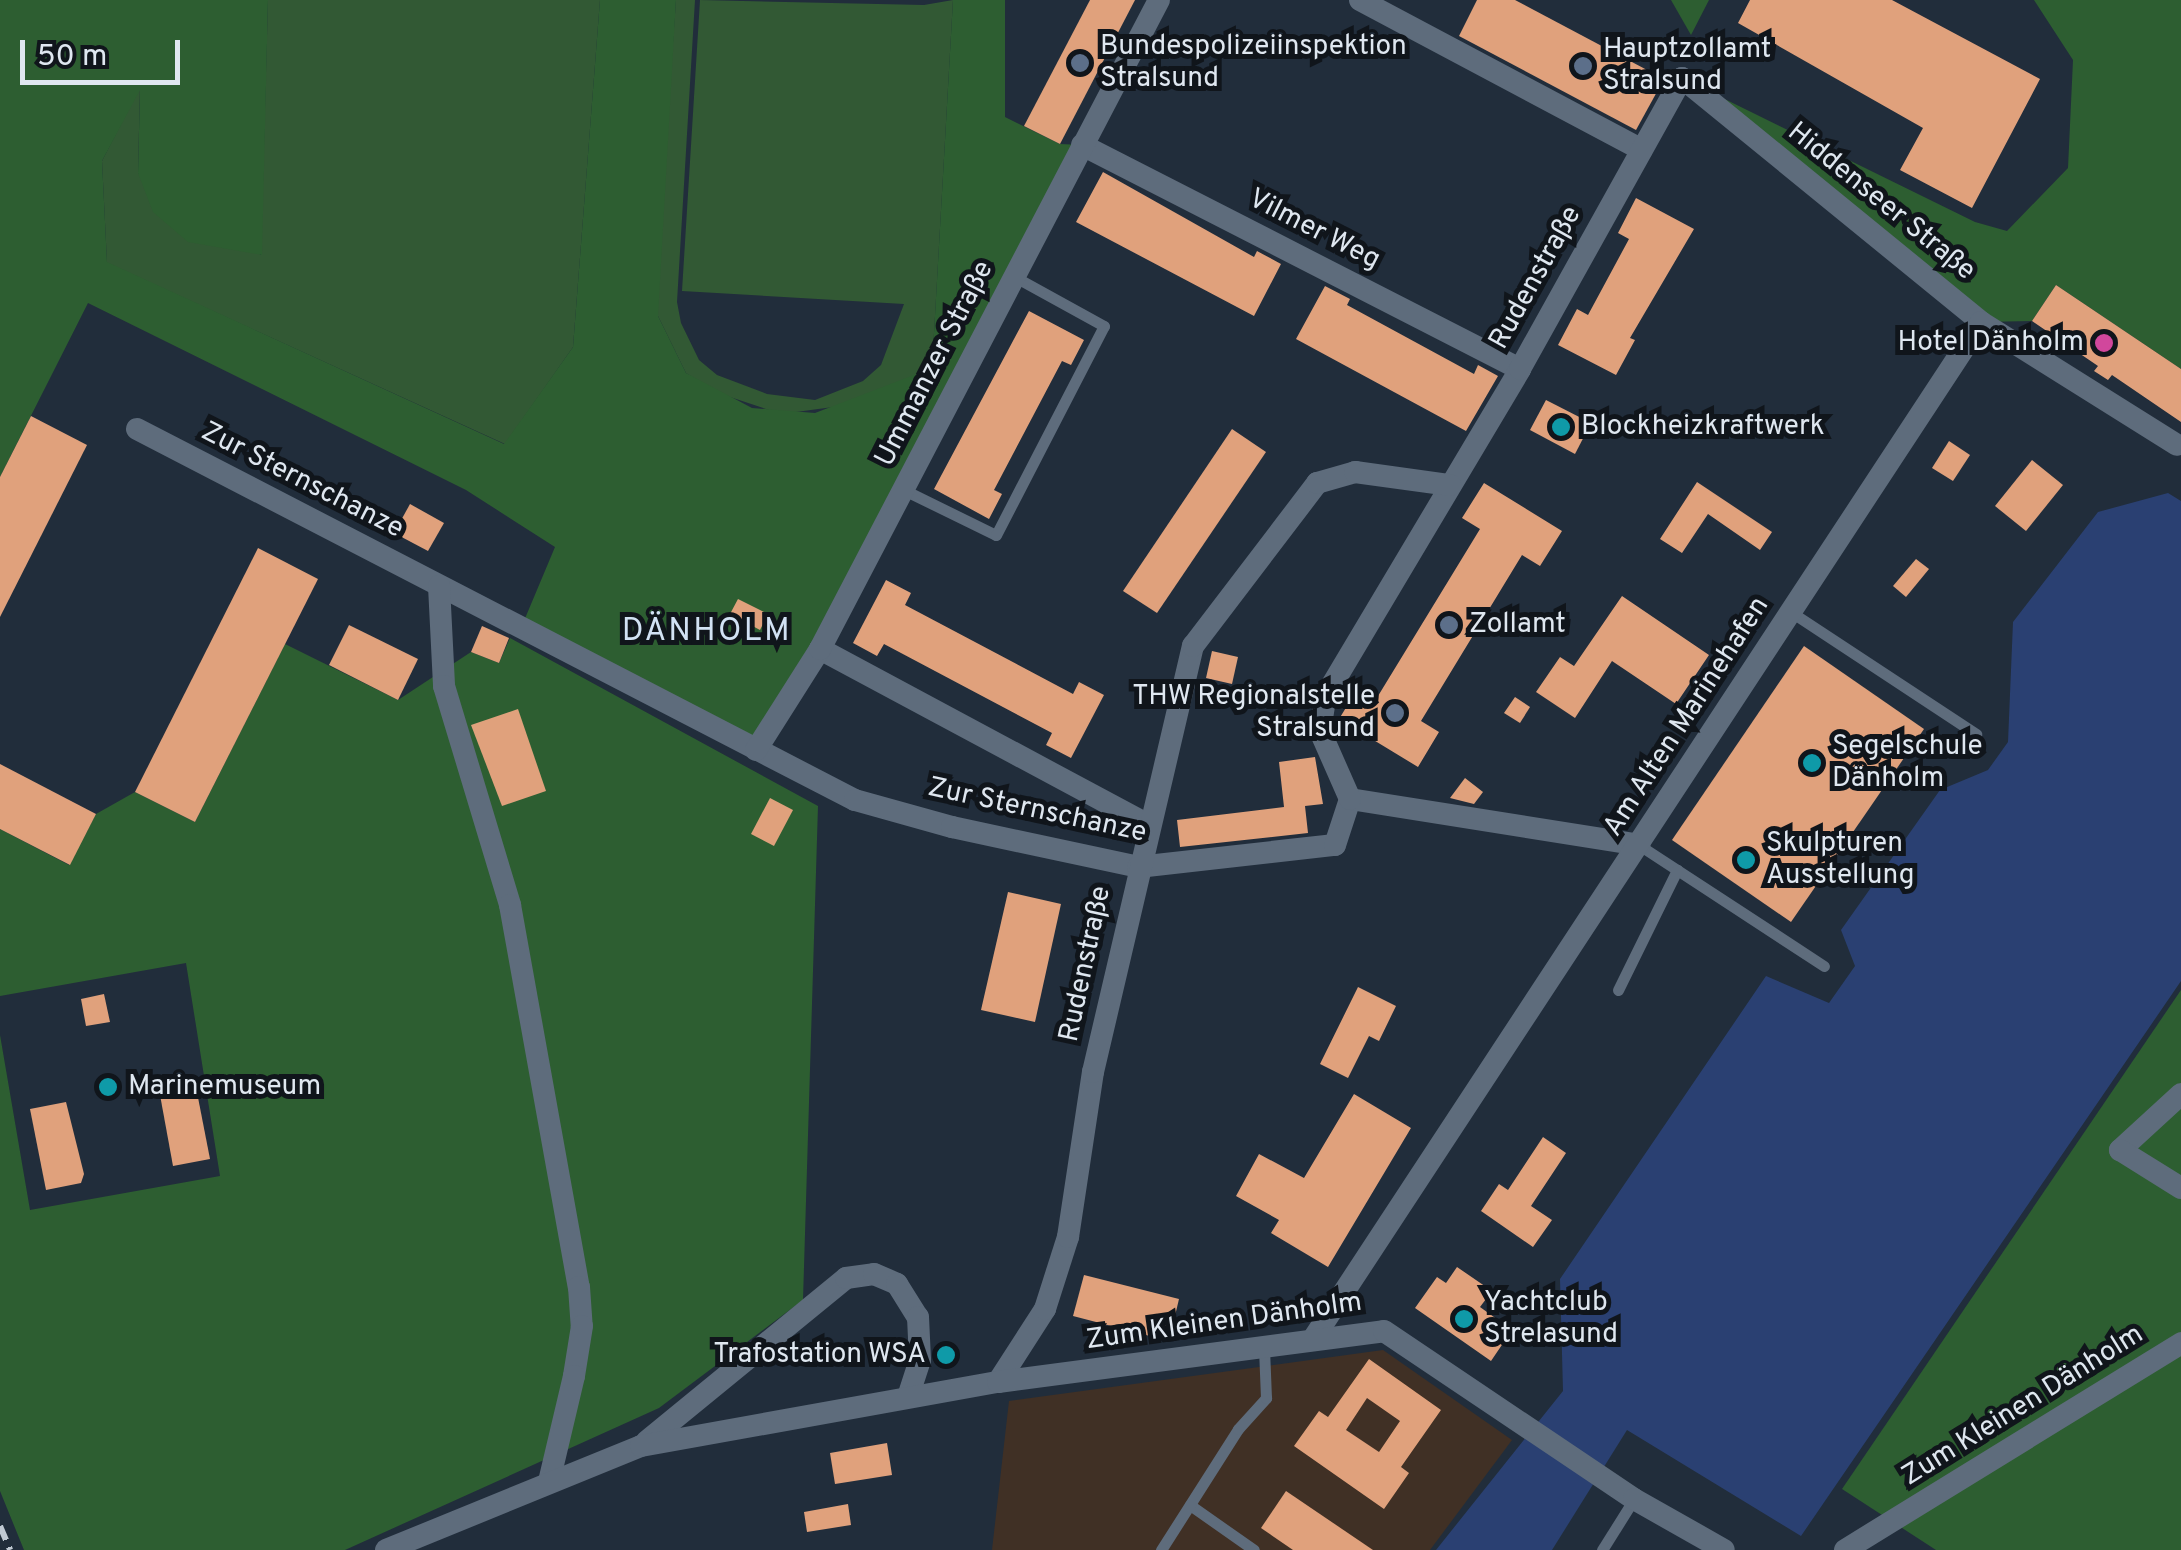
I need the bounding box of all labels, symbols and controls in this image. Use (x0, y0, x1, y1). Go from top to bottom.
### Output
scale bar (25, 20, 185, 82)
place label: Bundespolizeiinspektion Stralsund (1100, 30, 1407, 96)
place label: Hauptzollamt Stralsund (1603, 33, 1771, 99)
text: 50 m (37, 39, 107, 76)
marker: Bundespolizeiinspektion Stralsund (1069, 52, 1091, 74)
marker: Hauptzollamt Stralsund (1572, 55, 1594, 77)
street label: Hiddenseer Straße (1780, 116, 1982, 288)
street label: Vilmer Weg (1242, 182, 1386, 278)
street label: Rudenstraße (1483, 201, 1589, 355)
street label: Ummanzer Straße (869, 256, 1001, 472)
place label: Hotel Dänholm (1898, 326, 2084, 360)
marker: Hotel Dänholm (2093, 332, 2115, 354)
place label: Blockheizkraftwerk (1581, 410, 1825, 444)
street label: Zur Sternschanze (195, 415, 409, 547)
marker: Blockheizkraftwerk (1550, 416, 1572, 438)
street label: Am Alten Marinehafen (1597, 590, 1777, 844)
place label: Zollamt (1469, 608, 1566, 642)
district label: DÄNHOLM (622, 613, 792, 651)
marker: Zollamt (1438, 614, 1460, 636)
place label: THW Regionalstelle Stralsund (1132, 680, 1375, 746)
marker: THW Regionalstelle Stralsund (1384, 702, 1406, 724)
place label: Segelschule Dänholm (1832, 730, 1983, 796)
marker: Segelschule Dänholm (1801, 752, 1823, 774)
street label: Zur Sternschanze (925, 771, 1149, 851)
place label: Skulpturen Ausstellung (1766, 827, 1915, 893)
marker: Skulpturen Ausstellung (1735, 849, 1757, 871)
street label: Rudenstraße (1053, 883, 1119, 1045)
place label: Marinemuseum (128, 1070, 321, 1104)
marker: Marinemuseum (97, 1076, 119, 1098)
street label: Zum Kleinen Dänholm (1084, 1286, 1364, 1358)
place label: Yachtclub Strelasund (1484, 1286, 1618, 1352)
marker: Yachtclub Strelasund (1453, 1308, 1475, 1330)
street label: Zum Kleinen Dänholm (1896, 1318, 2150, 1494)
place label: Trafostation WSA (713, 1338, 926, 1372)
marker: Trafostation WSA (935, 1344, 957, 1366)

